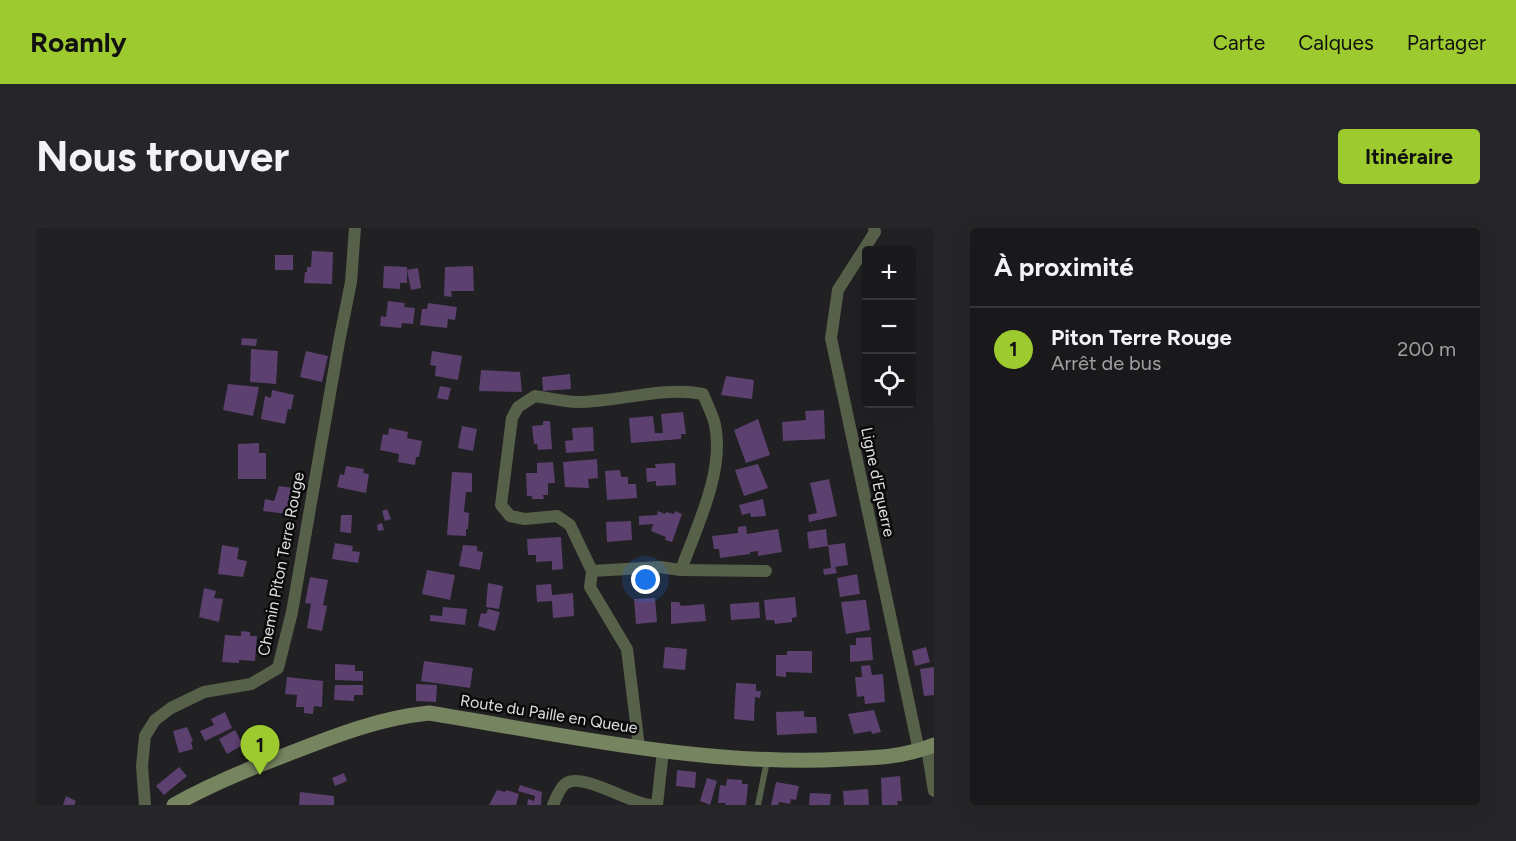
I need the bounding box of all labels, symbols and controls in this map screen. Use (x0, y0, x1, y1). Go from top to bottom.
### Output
text: Roamly (30, 25, 127, 59)
text: Carte (1213, 30, 1265, 55)
text: Calques (1298, 30, 1374, 55)
text: Partager (1407, 30, 1486, 55)
button: Itinéraire (1338, 129, 1480, 184)
text: Nous trouver (36, 131, 289, 182)
map controls (862, 246, 916, 408)
button: + (862, 246, 916, 300)
text: À proximité (994, 251, 1134, 283)
button: − (862, 300, 916, 354)
text: Piton Terre Rouge (1051, 324, 1232, 351)
text: 1 (1009, 337, 1018, 361)
text: 200 m (1397, 337, 1456, 361)
text: Arrêt de bus (1051, 351, 1161, 375)
button: locate (862, 354, 916, 408)
street label: Ligne d'Equerre (857, 425, 899, 539)
street label: Chemin Piton Terre Rouge (254, 470, 308, 658)
your location (631, 565, 660, 594)
street label: Route du Paille en Queue (459, 691, 639, 737)
pin: 1 (240, 726, 280, 775)

